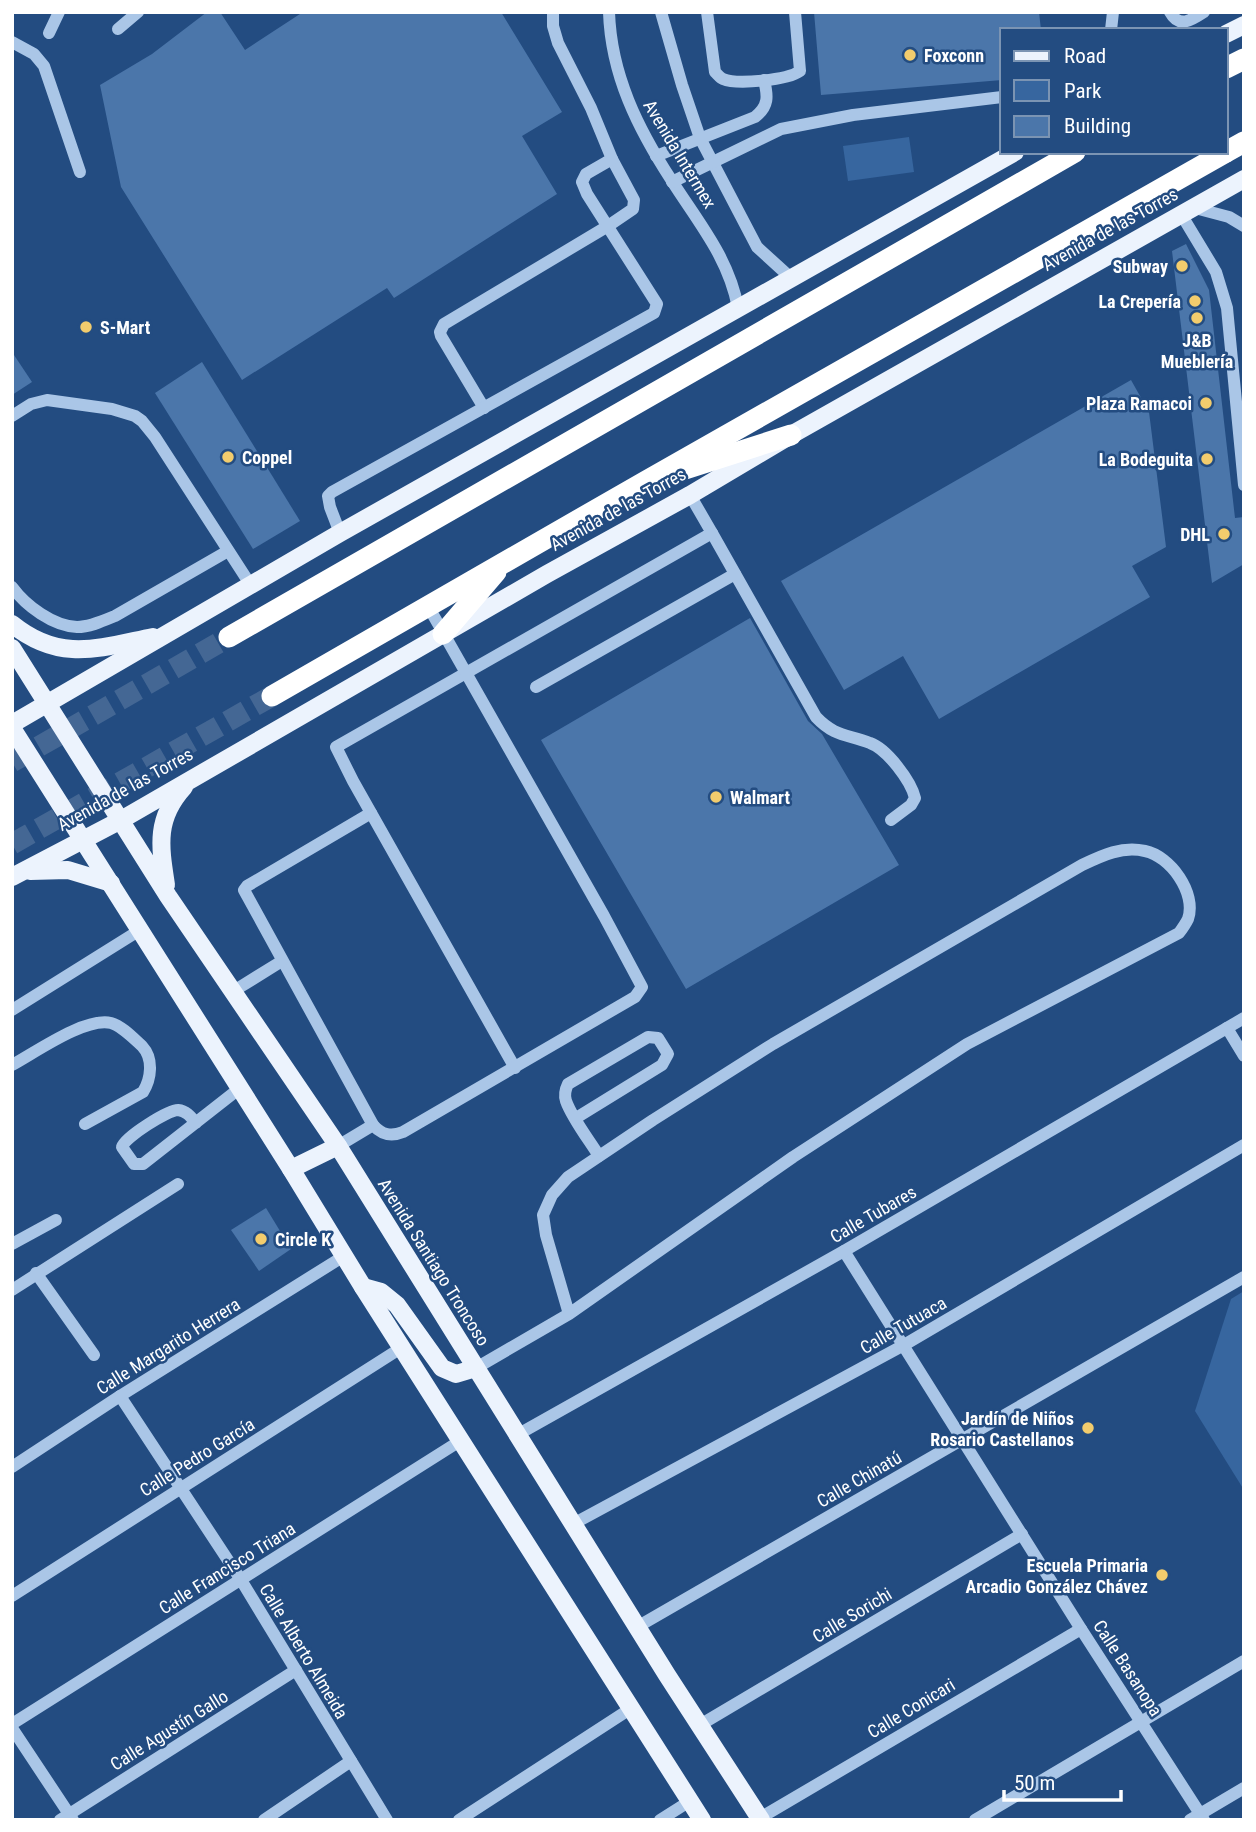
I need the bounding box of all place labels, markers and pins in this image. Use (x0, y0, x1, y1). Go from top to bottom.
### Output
place label: Foxconn (924, 45, 984, 66)
marker: Foxconn (902, 47, 918, 63)
place label: Subway (1113, 256, 1168, 277)
marker: Subway (1174, 258, 1190, 274)
place label: La Crepería (1098, 291, 1181, 312)
marker: La Crepería (1187, 293, 1203, 309)
marker: J&B Mueblería (1189, 310, 1205, 326)
place label: S-Mart (100, 317, 151, 338)
marker: S-Mart (78, 319, 94, 335)
place label: J&B Mueblería (1161, 330, 1233, 372)
place label: Plaza Ramacoi (1086, 393, 1192, 414)
marker: Plaza Ramacoi (1198, 395, 1214, 411)
place label: Coppel (242, 447, 292, 468)
marker: Coppel (220, 449, 236, 465)
place label: La Bodeguita (1099, 449, 1193, 470)
marker: La Bodeguita (1199, 451, 1215, 467)
place label: DHL (1180, 524, 1210, 545)
marker: DHL (1216, 526, 1232, 542)
place label: Walmart (730, 787, 790, 808)
marker: Walmart (708, 789, 724, 805)
place label: Circle K (275, 1229, 332, 1250)
marker: Circle K (253, 1231, 269, 1247)
place label: Jardín de Niños Rosario Castellanos (930, 1408, 1074, 1450)
marker: Jardín de Niños Rosario Castellanos (1080, 1420, 1096, 1436)
place label: Escuela Primaria Arcadio González Chávez (966, 1555, 1148, 1597)
marker: Escuela Primaria Arcadio González Chávez (1154, 1567, 1170, 1583)

